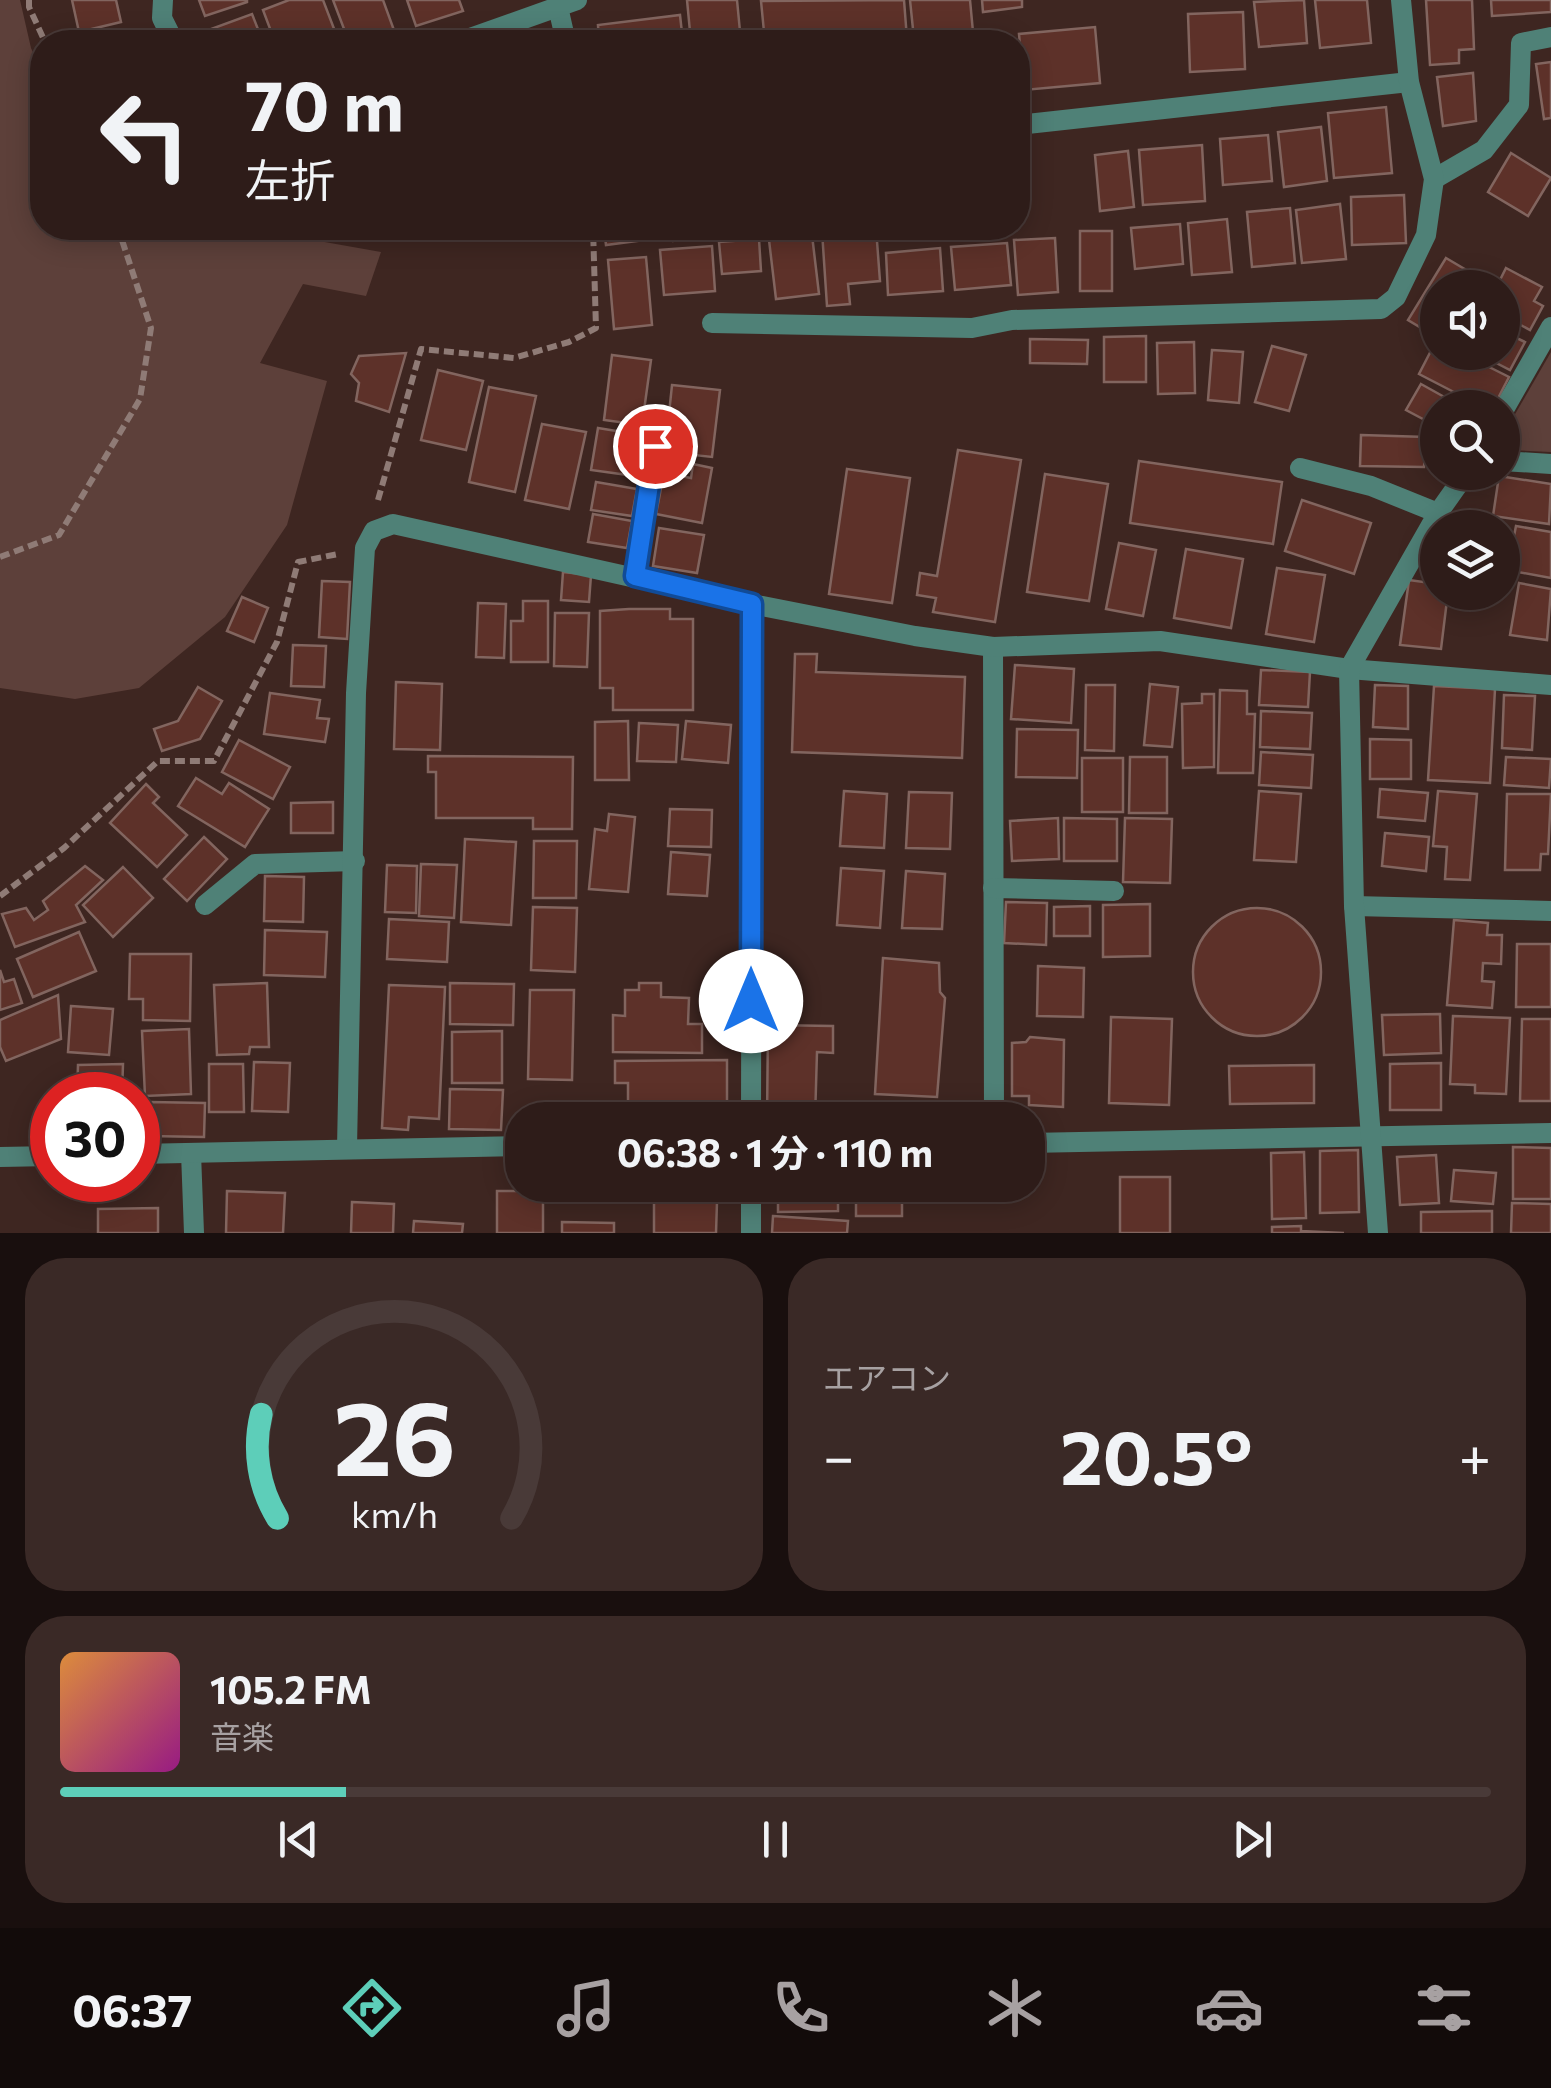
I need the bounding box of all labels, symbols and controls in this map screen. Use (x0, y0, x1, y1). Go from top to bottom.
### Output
text: 70 m (245, 60, 404, 145)
icon: left (80, 70, 210, 200)
text: 左折 (245, 151, 335, 206)
map controls (1420, 270, 1520, 610)
button: sound (1420, 270, 1520, 370)
button: search (1420, 390, 1520, 490)
pin (613, 404, 698, 489)
icon: arrive (628, 419, 683, 474)
button: layers (1420, 510, 1520, 610)
position arrow (699, 949, 803, 1053)
speed limit sign: 30 (30, 1072, 160, 1202)
text: 06:38 · 1 分 · 110 m (617, 1128, 933, 1175)
text: エアコン (823, 1357, 951, 1397)
text: 26 (333, 1370, 455, 1497)
text: 20.5° (1060, 1409, 1253, 1500)
text: − (823, 1421, 854, 1488)
text: + (1459, 1421, 1491, 1488)
text: km/h (351, 1492, 437, 1535)
text: 105.2 FM (210, 1665, 372, 1712)
text: 音楽 (210, 1716, 274, 1756)
icon: previous (271, 1812, 326, 1867)
icon: pause (748, 1812, 803, 1867)
icon: next (1225, 1812, 1280, 1867)
icon: directions (337, 1973, 407, 2043)
icon: music (551, 1973, 621, 2043)
icon: phone (766, 1973, 836, 2043)
icon: climate (980, 1973, 1050, 2043)
icon: car (1194, 1973, 1264, 2043)
icon: filters (1409, 1973, 1479, 2043)
text: 06:37 (72, 1981, 192, 2036)

